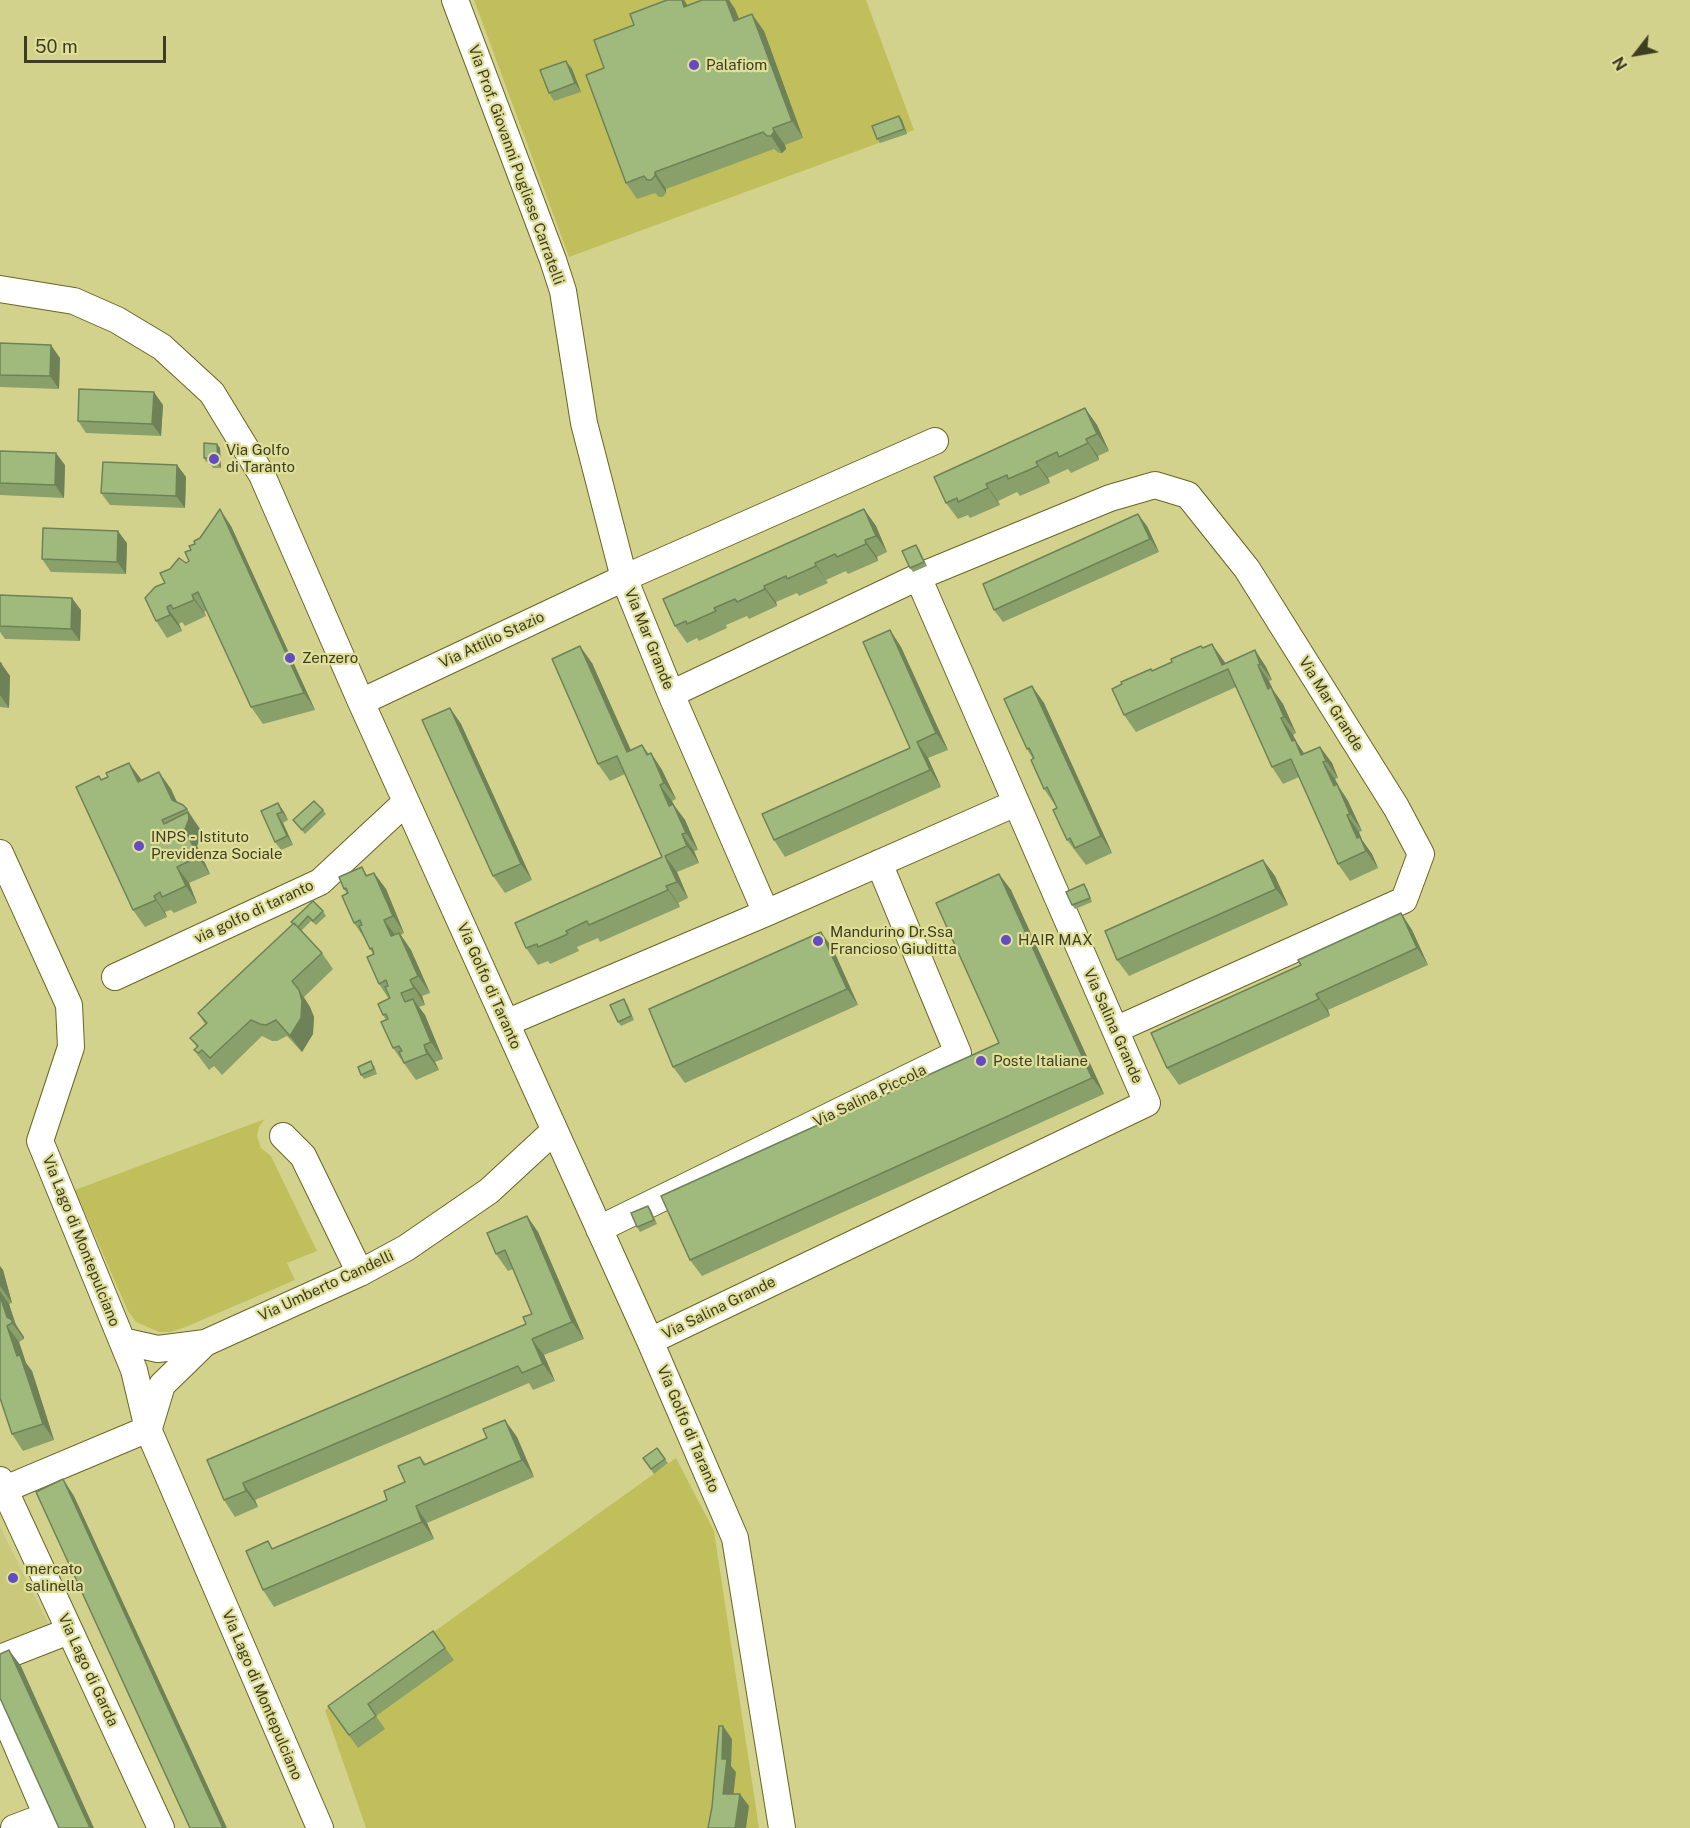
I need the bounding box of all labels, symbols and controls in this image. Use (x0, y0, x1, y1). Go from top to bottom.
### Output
scale bar (27, 24, 170, 62)
north arrow (1606, 24, 1666, 84)
text: 50 m (35, 36, 78, 57)
street label: Via Prof. Giovanni Pugliese Carratelli (464, 43, 568, 287)
text: N (1609, 53, 1632, 74)
place label: Palafiom (706, 56, 767, 74)
marker: Palafiom (687, 58, 701, 72)
place label: Via Golfo di Taranto (226, 441, 295, 476)
marker: Via Golfo di Taranto (207, 452, 221, 466)
street label: Via Mar Grande (620, 586, 678, 692)
street label: Via Attilio Stazio (437, 608, 547, 672)
place label: Zenzero (302, 649, 358, 667)
marker: Zenzero (283, 651, 297, 665)
street label: Via Mar Grande (1295, 654, 1367, 754)
place label: INPS - Istituto Previdenza Sociale (151, 828, 282, 863)
marker: INPS - Istituto Previdenza Sociale (132, 839, 146, 853)
street label: via golfo di taranto (191, 876, 317, 948)
street label: Via Golfo di Taranto (453, 920, 525, 1052)
place label: Mandurino Dr.Ssa Francioso Giuditta (830, 923, 957, 958)
place label: HAIR MAX (1018, 931, 1093, 949)
marker: HAIR MAX (999, 933, 1013, 947)
marker: Mandurino Dr.Ssa Francioso Giuditta (811, 934, 825, 948)
street label: Via Salina Grande (1080, 966, 1146, 1086)
place label: Poste Italiane (993, 1052, 1088, 1070)
marker: Poste Italiane (974, 1054, 988, 1068)
street label: Via Salina Piccola (811, 1061, 929, 1131)
street label: Via Lago di Montepulciano (38, 1153, 124, 1329)
street label: Via Umberto Candelli (255, 1247, 397, 1325)
street label: Via Salina Grande (659, 1273, 779, 1343)
street label: Via Golfo di Taranto (653, 1363, 723, 1495)
place label: mercato salinella (25, 1560, 83, 1595)
marker: mercato salinella (6, 1571, 20, 1585)
street label: Via Lago di Montepulciano (218, 1607, 306, 1783)
street label: Via Lago di Garda (54, 1611, 122, 1729)

